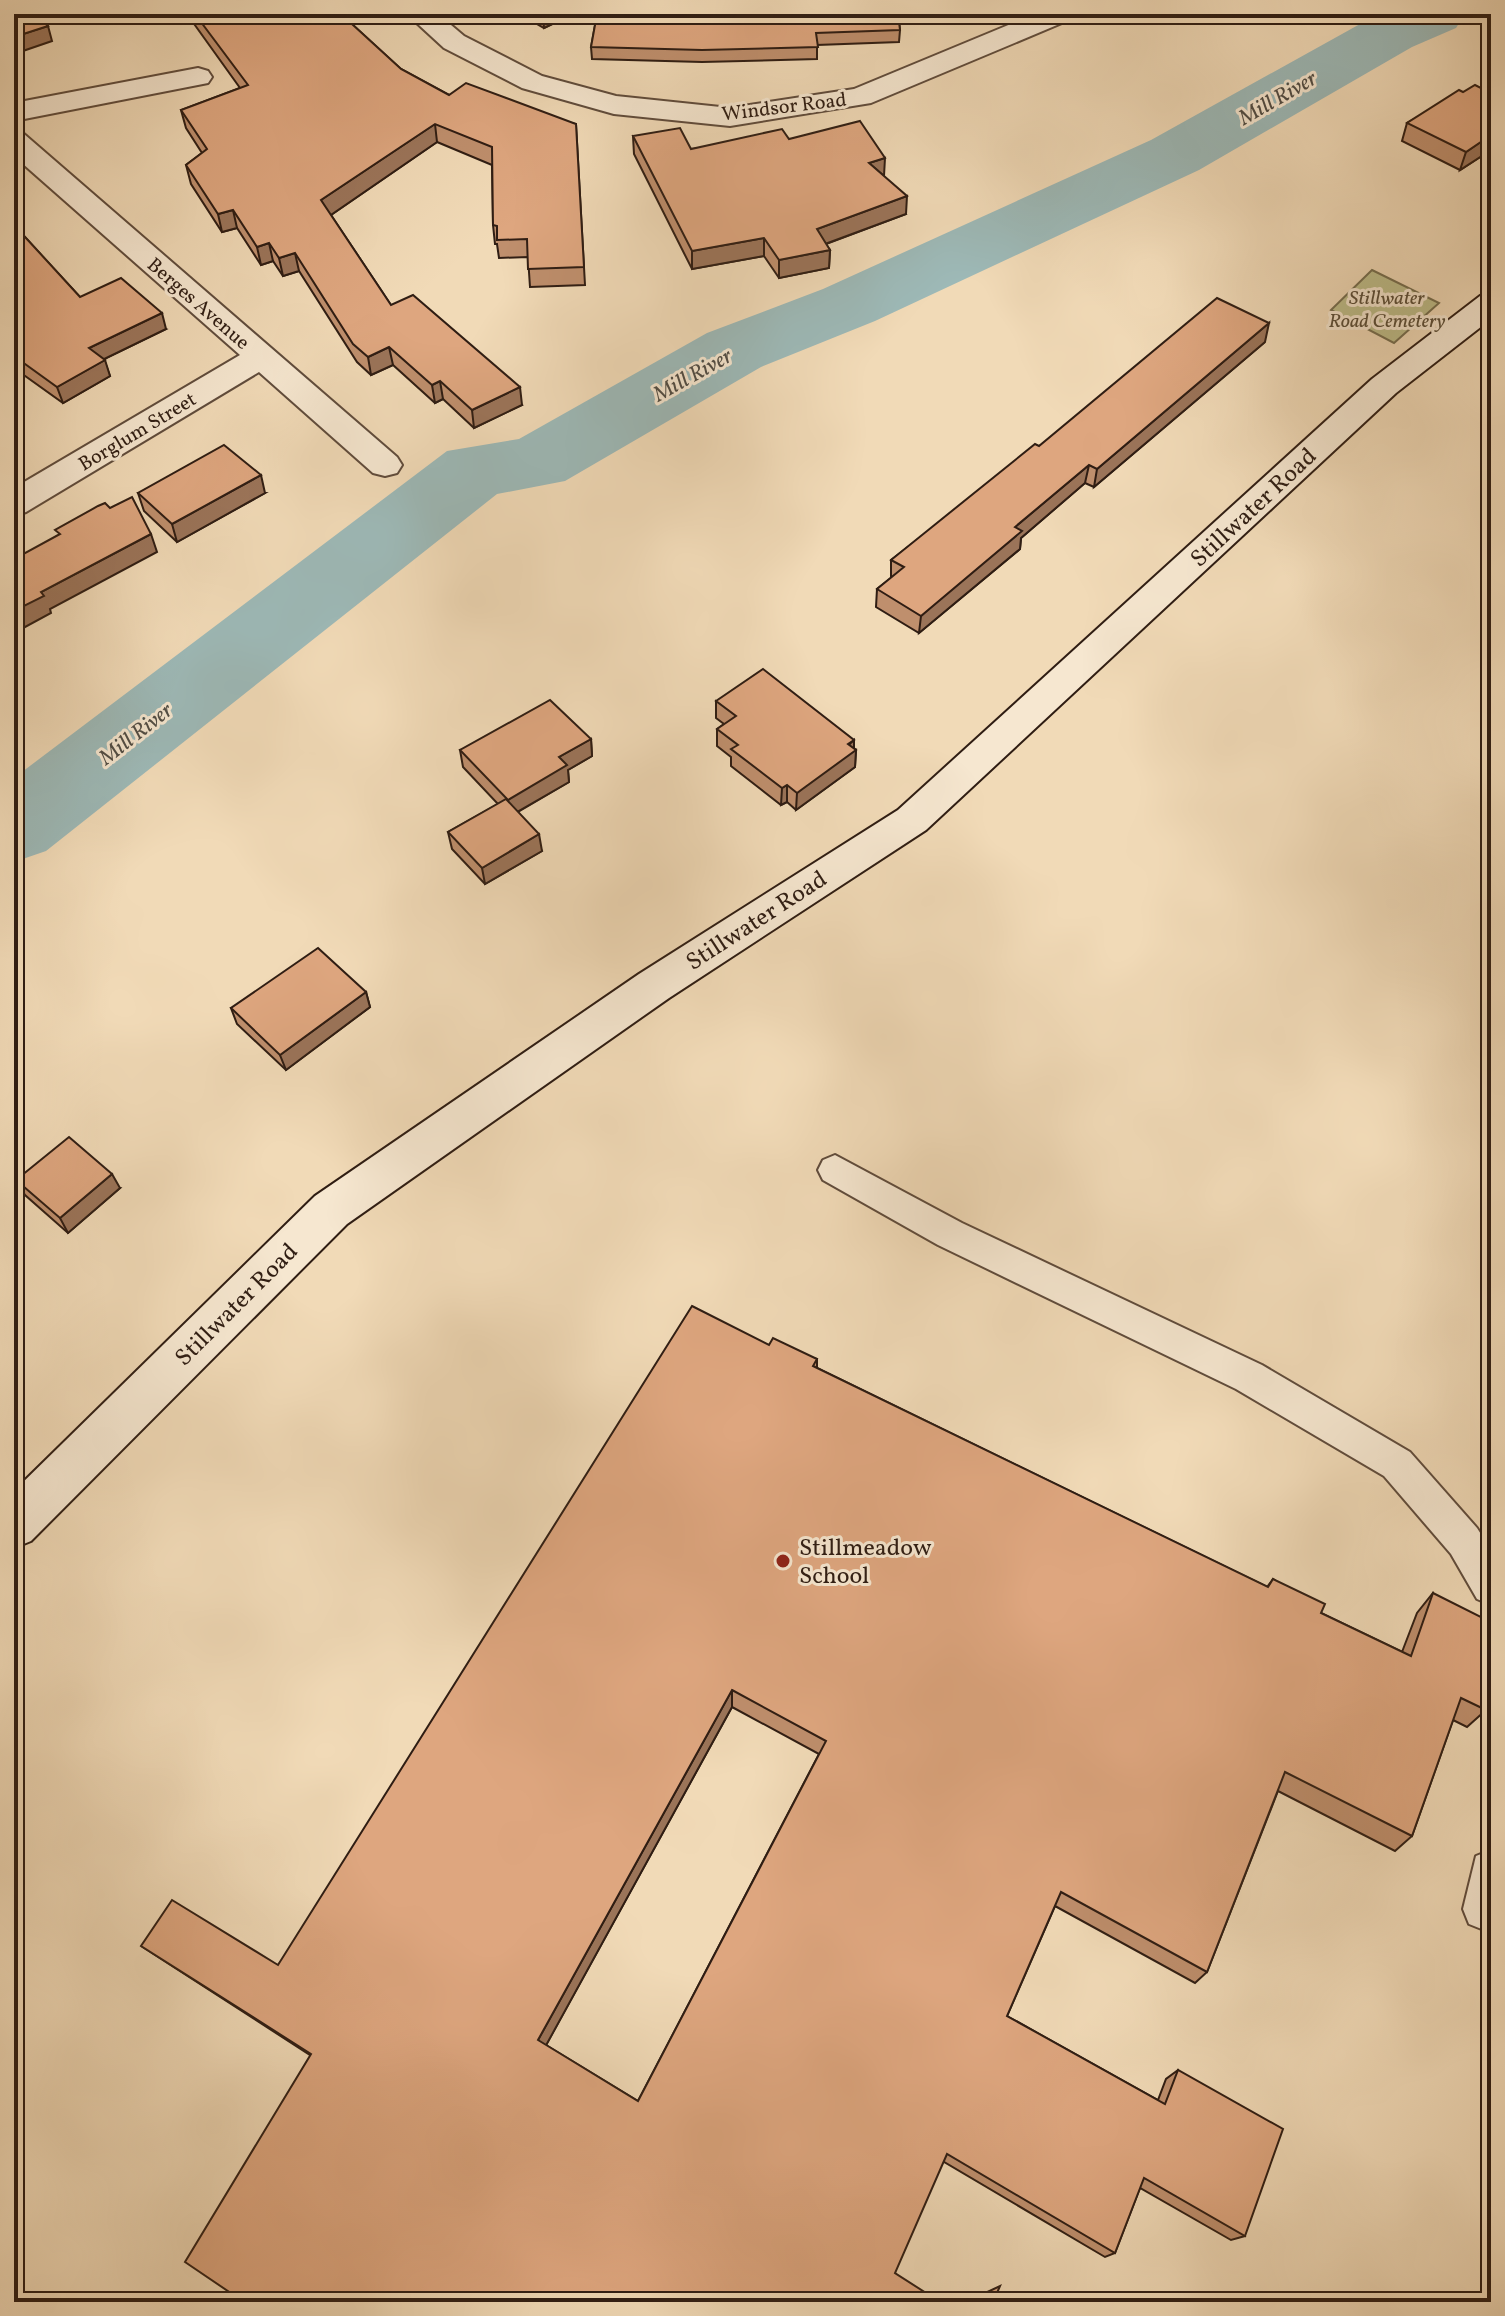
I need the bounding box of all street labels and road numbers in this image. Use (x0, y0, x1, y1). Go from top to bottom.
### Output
street label: Windsor Road (720, 86, 848, 130)
street label: Berges Avenue (140, 252, 255, 357)
street label: Borglum Street (74, 386, 202, 479)
street label: Stillwater Road (1184, 441, 1325, 576)
street label: Stillwater Road (680, 863, 834, 980)
street label: Stillwater Road (168, 1236, 307, 1375)

